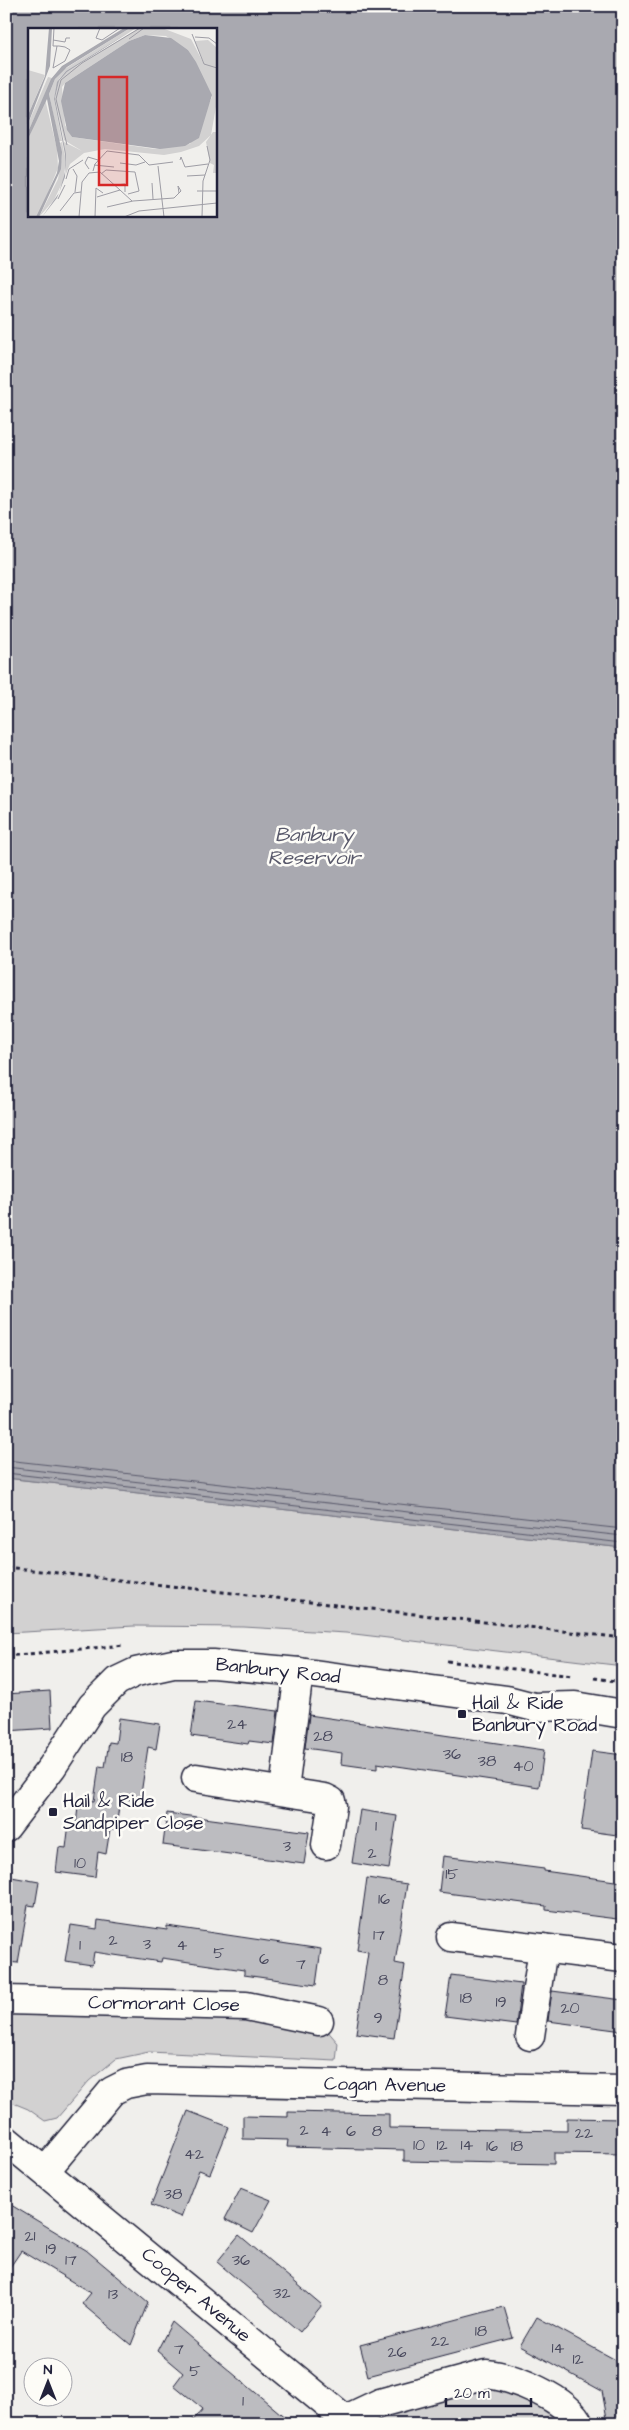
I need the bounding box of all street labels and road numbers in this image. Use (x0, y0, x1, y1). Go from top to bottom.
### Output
street label: Banbury Road (214, 1651, 342, 1692)
street label: Cormorant Close (88, 1989, 240, 2019)
street label: Cogan Avenue (324, 2070, 446, 2101)
street label: Cooper Avenue (135, 2241, 257, 2349)

